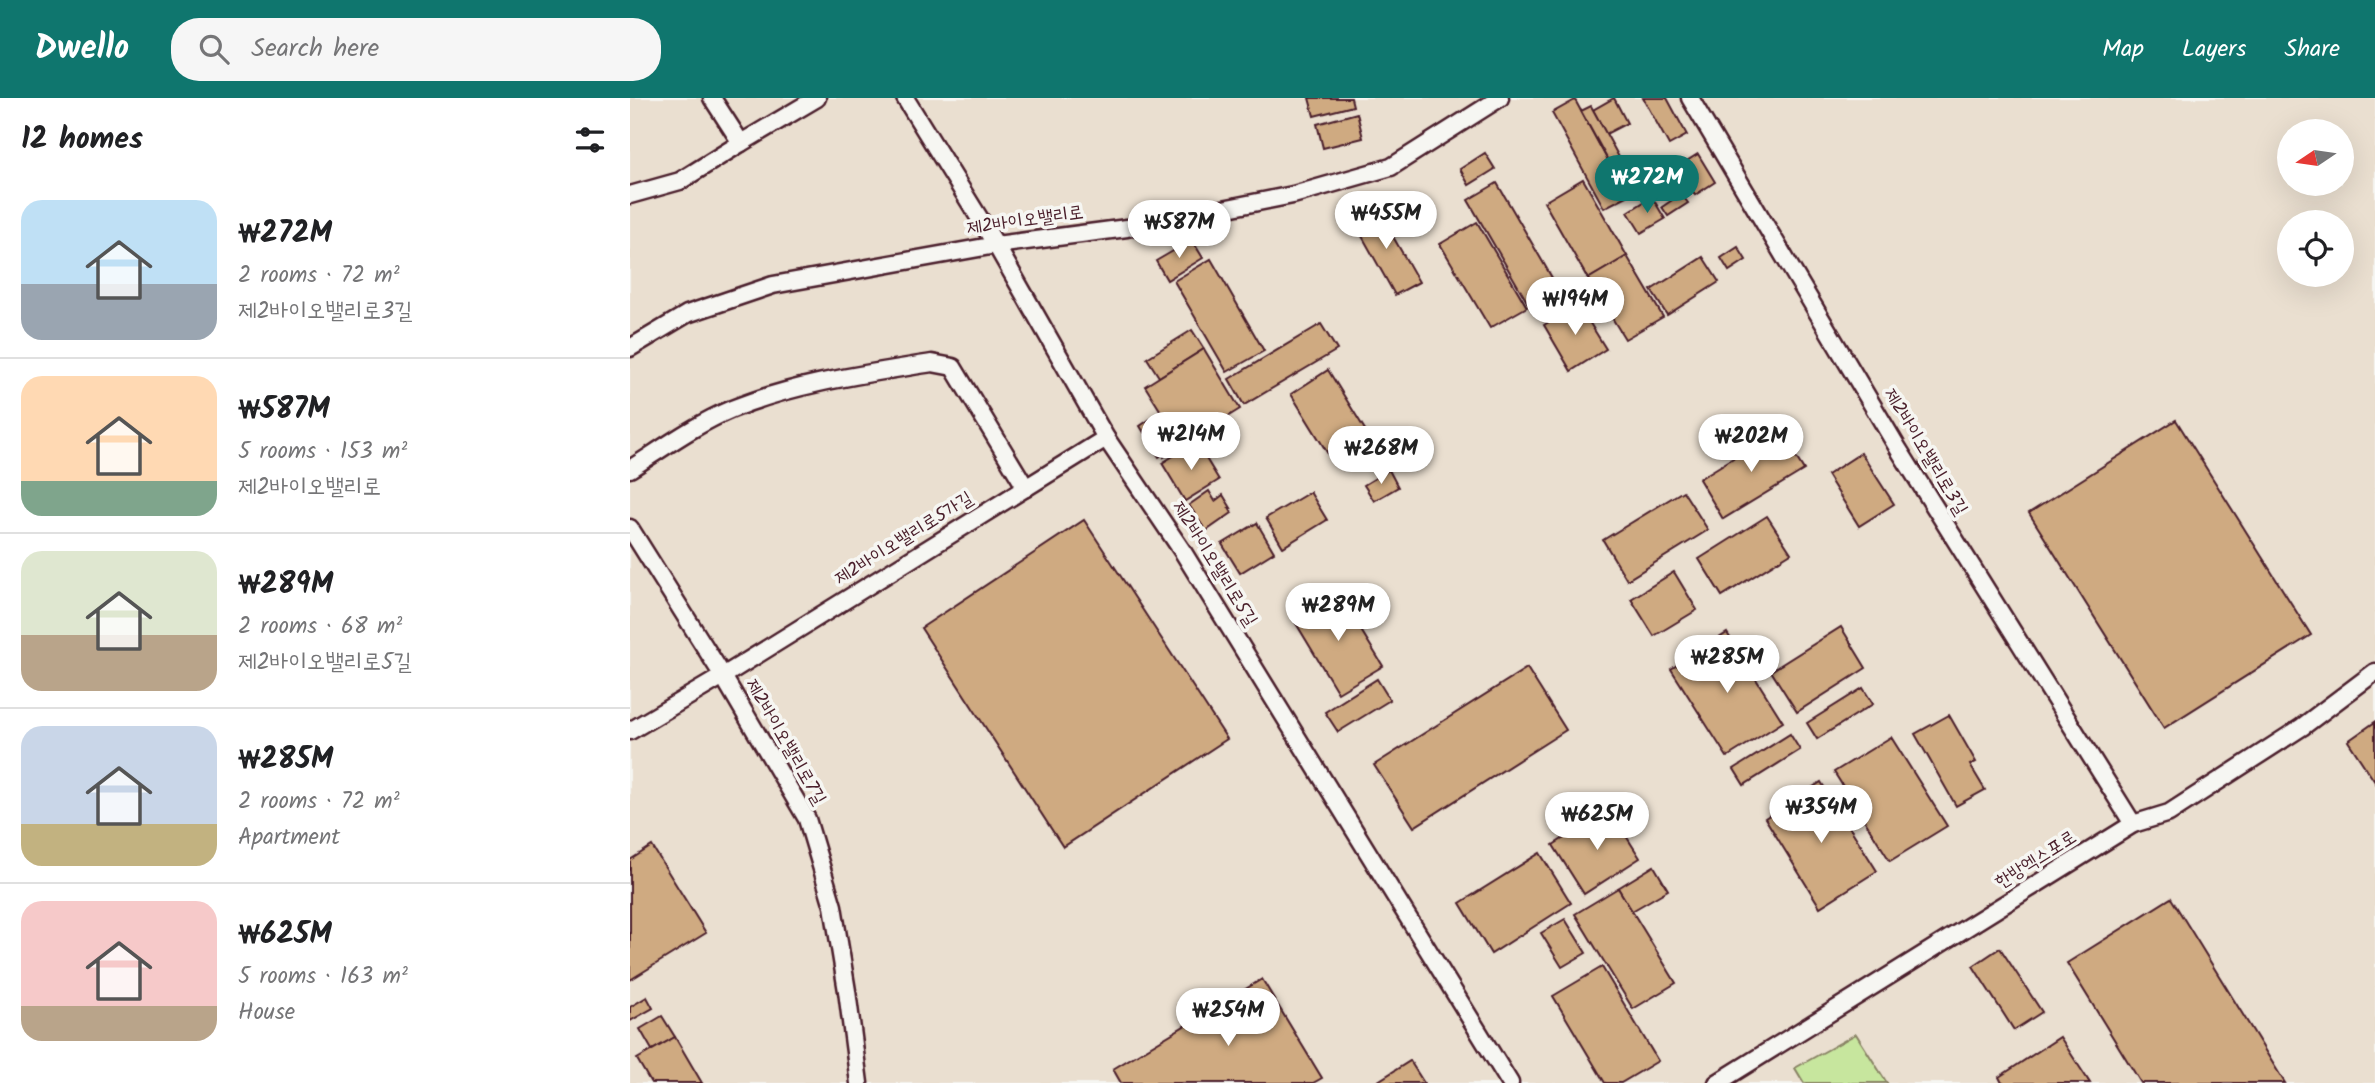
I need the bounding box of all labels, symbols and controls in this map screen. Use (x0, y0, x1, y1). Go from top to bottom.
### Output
search box (171, 18, 661, 81)
text: Dwello (35, 23, 129, 76)
text: Search here (251, 28, 379, 70)
icon: search (195, 30, 233, 68)
text: Map (2102, 30, 2144, 69)
text: Layers (2182, 30, 2246, 69)
text: Share (2284, 30, 2340, 69)
text: 12 homes (21, 116, 143, 164)
north arrow (2277, 119, 2354, 196)
map controls (2277, 119, 2354, 287)
icon: filters (571, 121, 609, 159)
pin: ₩272M (1598, 156, 1696, 215)
text: ₩272M (1611, 160, 1683, 196)
pin: ₩455M (1337, 192, 1435, 251)
text: ₩455M (1351, 196, 1421, 232)
street label: 제2바이오밸리로 (964, 198, 1086, 244)
pin: ₩587M (1130, 200, 1228, 260)
text: ₩587M (1144, 205, 1214, 241)
text: ₩272M (238, 210, 332, 258)
button: locate (2277, 210, 2354, 287)
icon: home (77, 228, 161, 312)
text: 2 rooms · 72 m² (238, 258, 400, 294)
pin: ₩194M (1526, 278, 1624, 337)
text: ₩194M (1542, 282, 1608, 318)
text: 제2바이오밸리로3길 (238, 294, 413, 330)
street label: 제2바이오밸리로3길 (1875, 382, 1975, 522)
text: ₩587M (238, 386, 330, 434)
icon: home (77, 404, 161, 488)
pin: ₩214M (1142, 412, 1240, 472)
pin: ₩202M (1702, 414, 1800, 474)
text: ₩214M (1157, 417, 1225, 453)
text: ₩202M (1714, 419, 1788, 455)
pin: ₩268M (1332, 426, 1430, 486)
text: ₩268M (1344, 431, 1418, 467)
text: 5 rooms · 153 m² (238, 434, 407, 470)
text: 제2바이오밸리로 (238, 470, 381, 506)
street label: 제2바이오밸리로5가길 (829, 484, 979, 594)
street label: 제2바이오밸리로5길 (1163, 495, 1265, 633)
text: ₩289M (238, 561, 333, 609)
icon: home (77, 579, 161, 663)
pin: ₩289M (1289, 584, 1387, 643)
text: ₩289M (1301, 588, 1375, 624)
text: 2 rooms · 68 m² (238, 609, 402, 645)
pin: ₩285M (1678, 636, 1776, 695)
text: ₩285M (1690, 640, 1764, 676)
text: 제2바이오밸리로5길 (238, 645, 412, 681)
street label: 제2바이오밸리로7길 (736, 673, 834, 811)
text: ₩285M (238, 736, 333, 784)
icon: home (77, 754, 161, 838)
text: 2 rooms · 72 m² (238, 784, 400, 820)
pin: ₩354M (1772, 786, 1870, 845)
text: ₩354M (1785, 790, 1857, 826)
pin: ₩625M (1548, 792, 1646, 852)
text: ₩625M (1561, 797, 1633, 833)
text: Apartment (238, 820, 340, 856)
street label: 한방엑스포로 (1989, 823, 2083, 897)
text: ₩625M (238, 911, 332, 959)
icon: home (77, 929, 161, 1013)
text: 5 rooms · 163 m² (238, 959, 408, 995)
pin: ₩254M (1179, 988, 1277, 1048)
text: ₩254M (1192, 993, 1264, 1029)
text: House (238, 995, 295, 1031)

